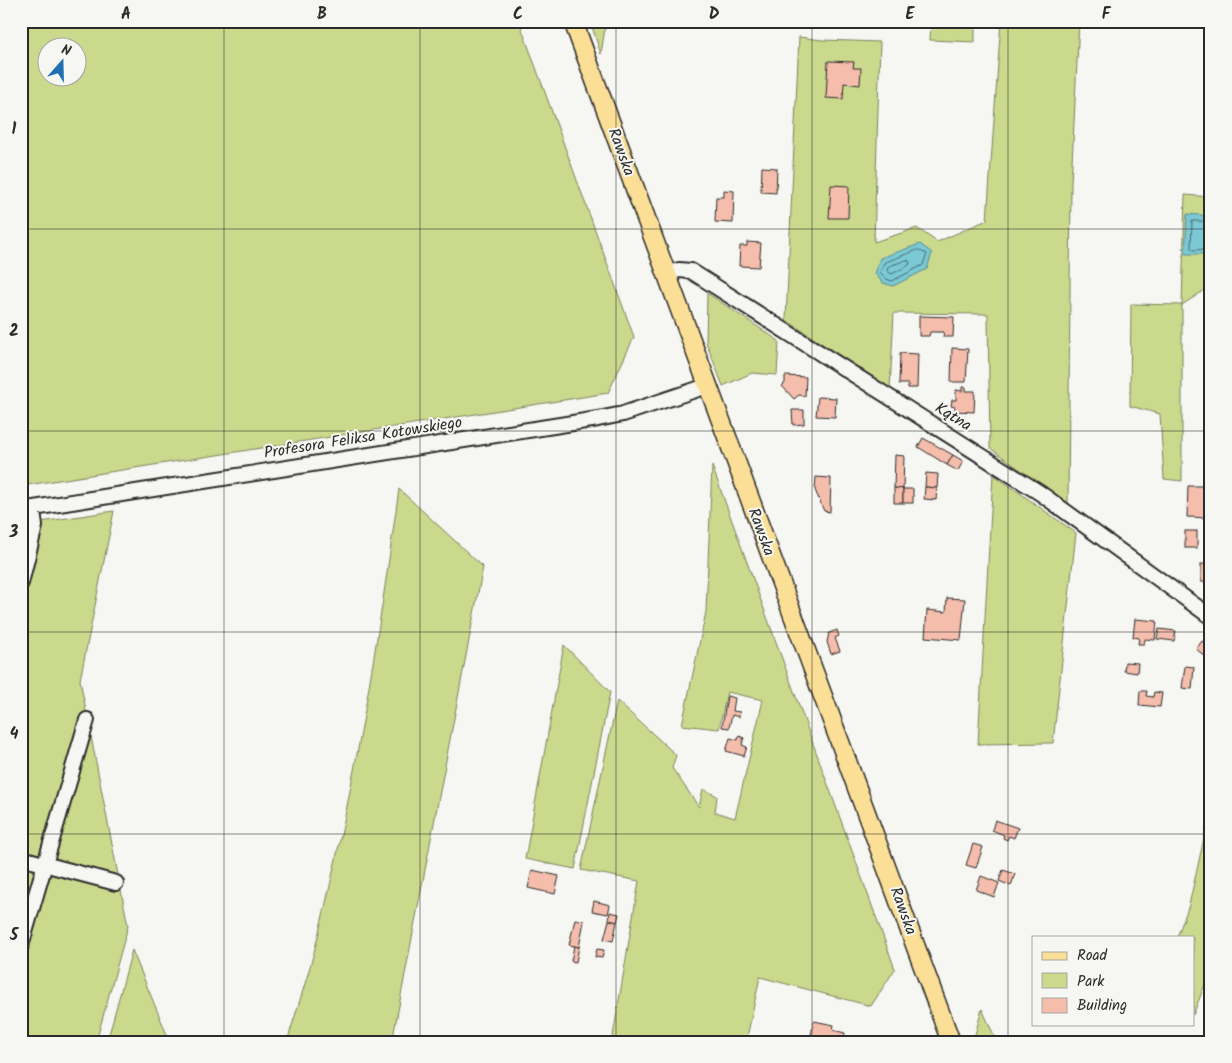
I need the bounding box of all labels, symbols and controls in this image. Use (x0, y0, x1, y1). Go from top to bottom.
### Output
text: A (121, 2, 131, 27)
text: B (317, 2, 327, 27)
text: C (513, 2, 523, 27)
text: D (709, 2, 720, 27)
text: E (906, 2, 916, 27)
text: F (1102, 2, 1112, 27)
north arrow (38, 38, 88, 88)
text: N (58, 39, 74, 63)
text: 1 (12, 117, 17, 142)
street label: Rawska (601, 124, 641, 180)
text: 2 (9, 319, 19, 344)
street label: Kątna (930, 396, 976, 438)
street label: Profesora Feliksa Kotowskiego (262, 410, 464, 466)
street label: Rawska (741, 504, 781, 560)
text: 3 (9, 520, 19, 545)
text: 4 (10, 722, 19, 747)
street label: Rawska (883, 883, 923, 939)
text: 5 (9, 923, 20, 948)
legend (1032, 936, 1194, 1026)
text: Road (1077, 944, 1108, 968)
text: Park (1077, 970, 1105, 994)
text: Building (1077, 994, 1127, 1018)

